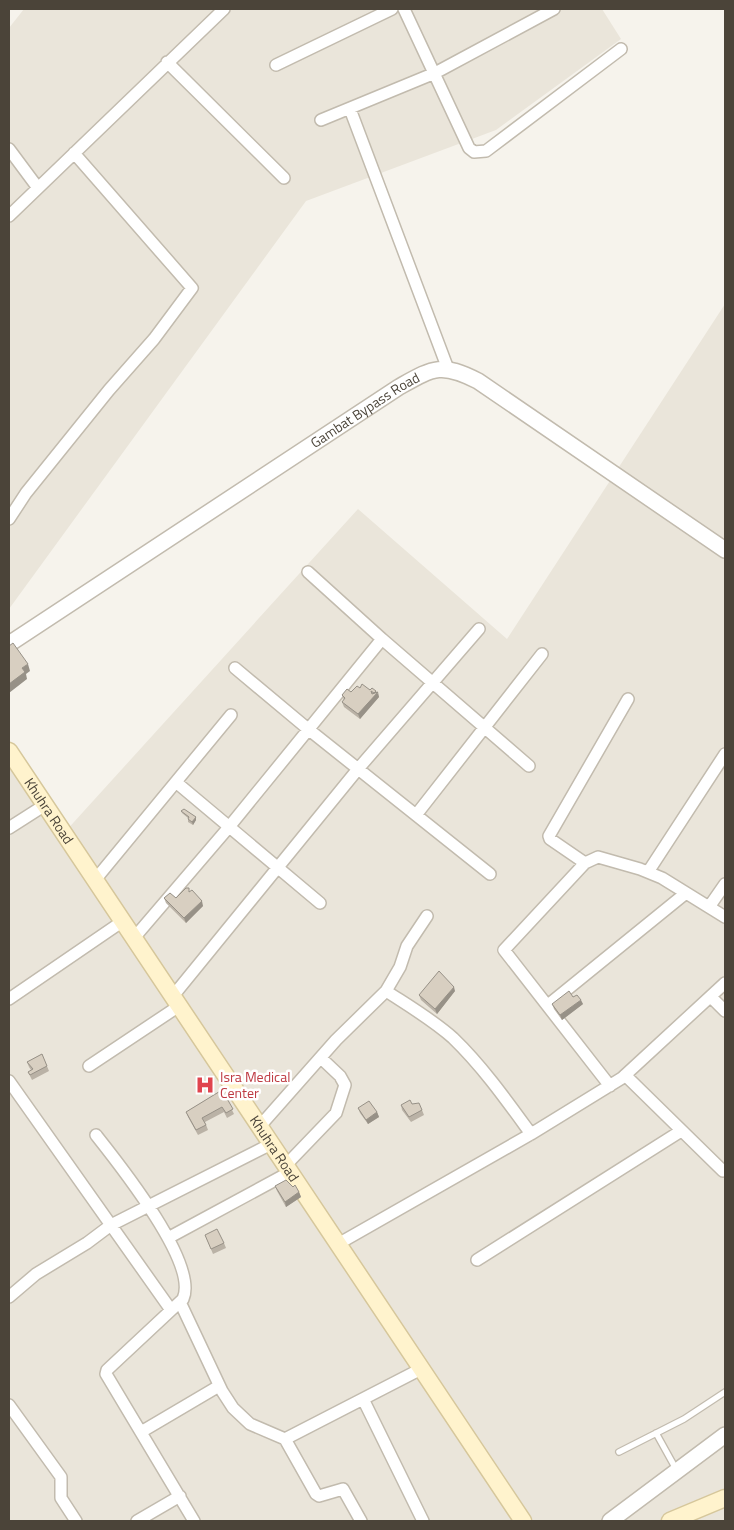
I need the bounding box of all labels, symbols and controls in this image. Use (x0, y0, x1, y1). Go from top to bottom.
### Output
street label: Gambat Bypass Road (306, 367, 423, 453)
street label: Khuhra Road (20, 773, 79, 848)
place label: Isra Medical Center (220, 1066, 290, 1103)
hospital icon: Isra Medical Center (194, 1074, 216, 1096)
street label: Khuhra Road (245, 1111, 305, 1186)

